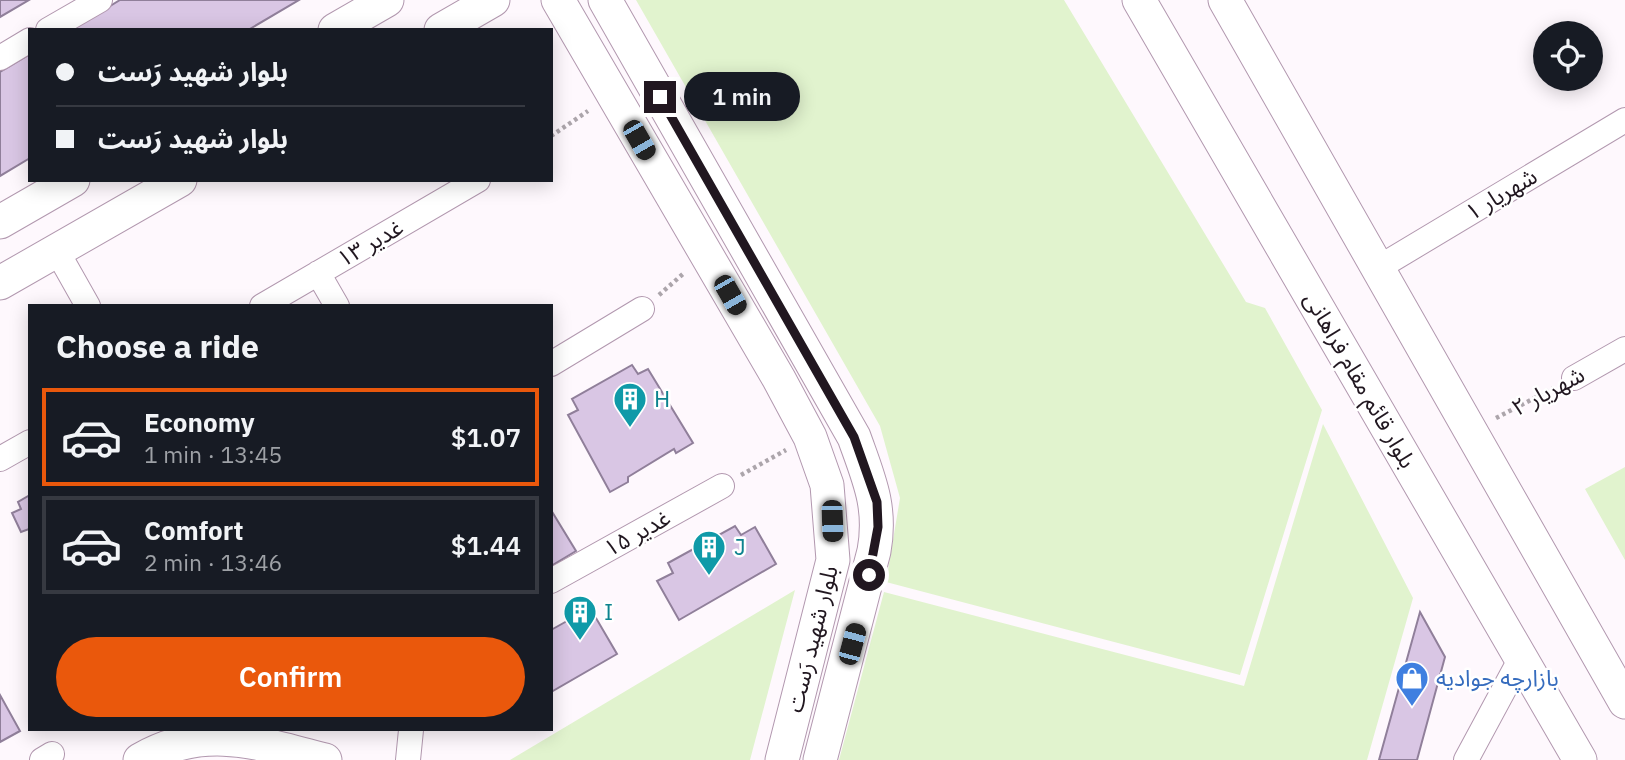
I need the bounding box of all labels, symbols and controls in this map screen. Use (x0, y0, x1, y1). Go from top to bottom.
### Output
map controls (1533, 21, 1603, 91)
button: locate (1533, 21, 1603, 91)
text: بلوار شهید رَست (98, 54, 288, 88)
callout: 1 min (684, 72, 800, 122)
route end (644, 81, 676, 113)
text: 1 min (712, 81, 772, 111)
car (620, 117, 659, 163)
text: بلوار شهید رَست (98, 121, 288, 155)
street label: شهریار ۱ (1459, 160, 1542, 226)
street label: غدیر ۱۳ (331, 211, 408, 273)
car (711, 272, 750, 318)
street label: بلوار قائم مقام فراهانی (1295, 286, 1424, 475)
text: Choose a ride (56, 325, 259, 367)
street label: شهریار ۲ (1506, 358, 1589, 422)
building icon: H (611, 380, 649, 429)
place label: H (654, 383, 670, 413)
text: Economy (144, 405, 255, 439)
icon: car (60, 406, 123, 469)
text: $1.07 (451, 420, 521, 454)
text: 1 min · 13:45 (144, 439, 282, 469)
car (821, 500, 844, 542)
street label: غدیر ۱۵ (598, 502, 675, 563)
text: Comfort (144, 513, 243, 547)
icon: car (60, 514, 123, 577)
text: $1.44 (451, 528, 521, 562)
building icon: J (690, 528, 728, 577)
place label: J (734, 531, 746, 561)
text: 2 min · 13:46 (144, 547, 282, 577)
route start (853, 559, 885, 591)
street label: بلوار شهید رَست (778, 562, 844, 715)
building icon: I (561, 593, 599, 642)
place label: I (604, 596, 613, 626)
car (837, 621, 868, 667)
button: Confirm (56, 637, 525, 717)
shop icon: بازارچه جوادیه (1393, 659, 1431, 708)
place label: بازارچه جوادیه (1436, 662, 1559, 693)

